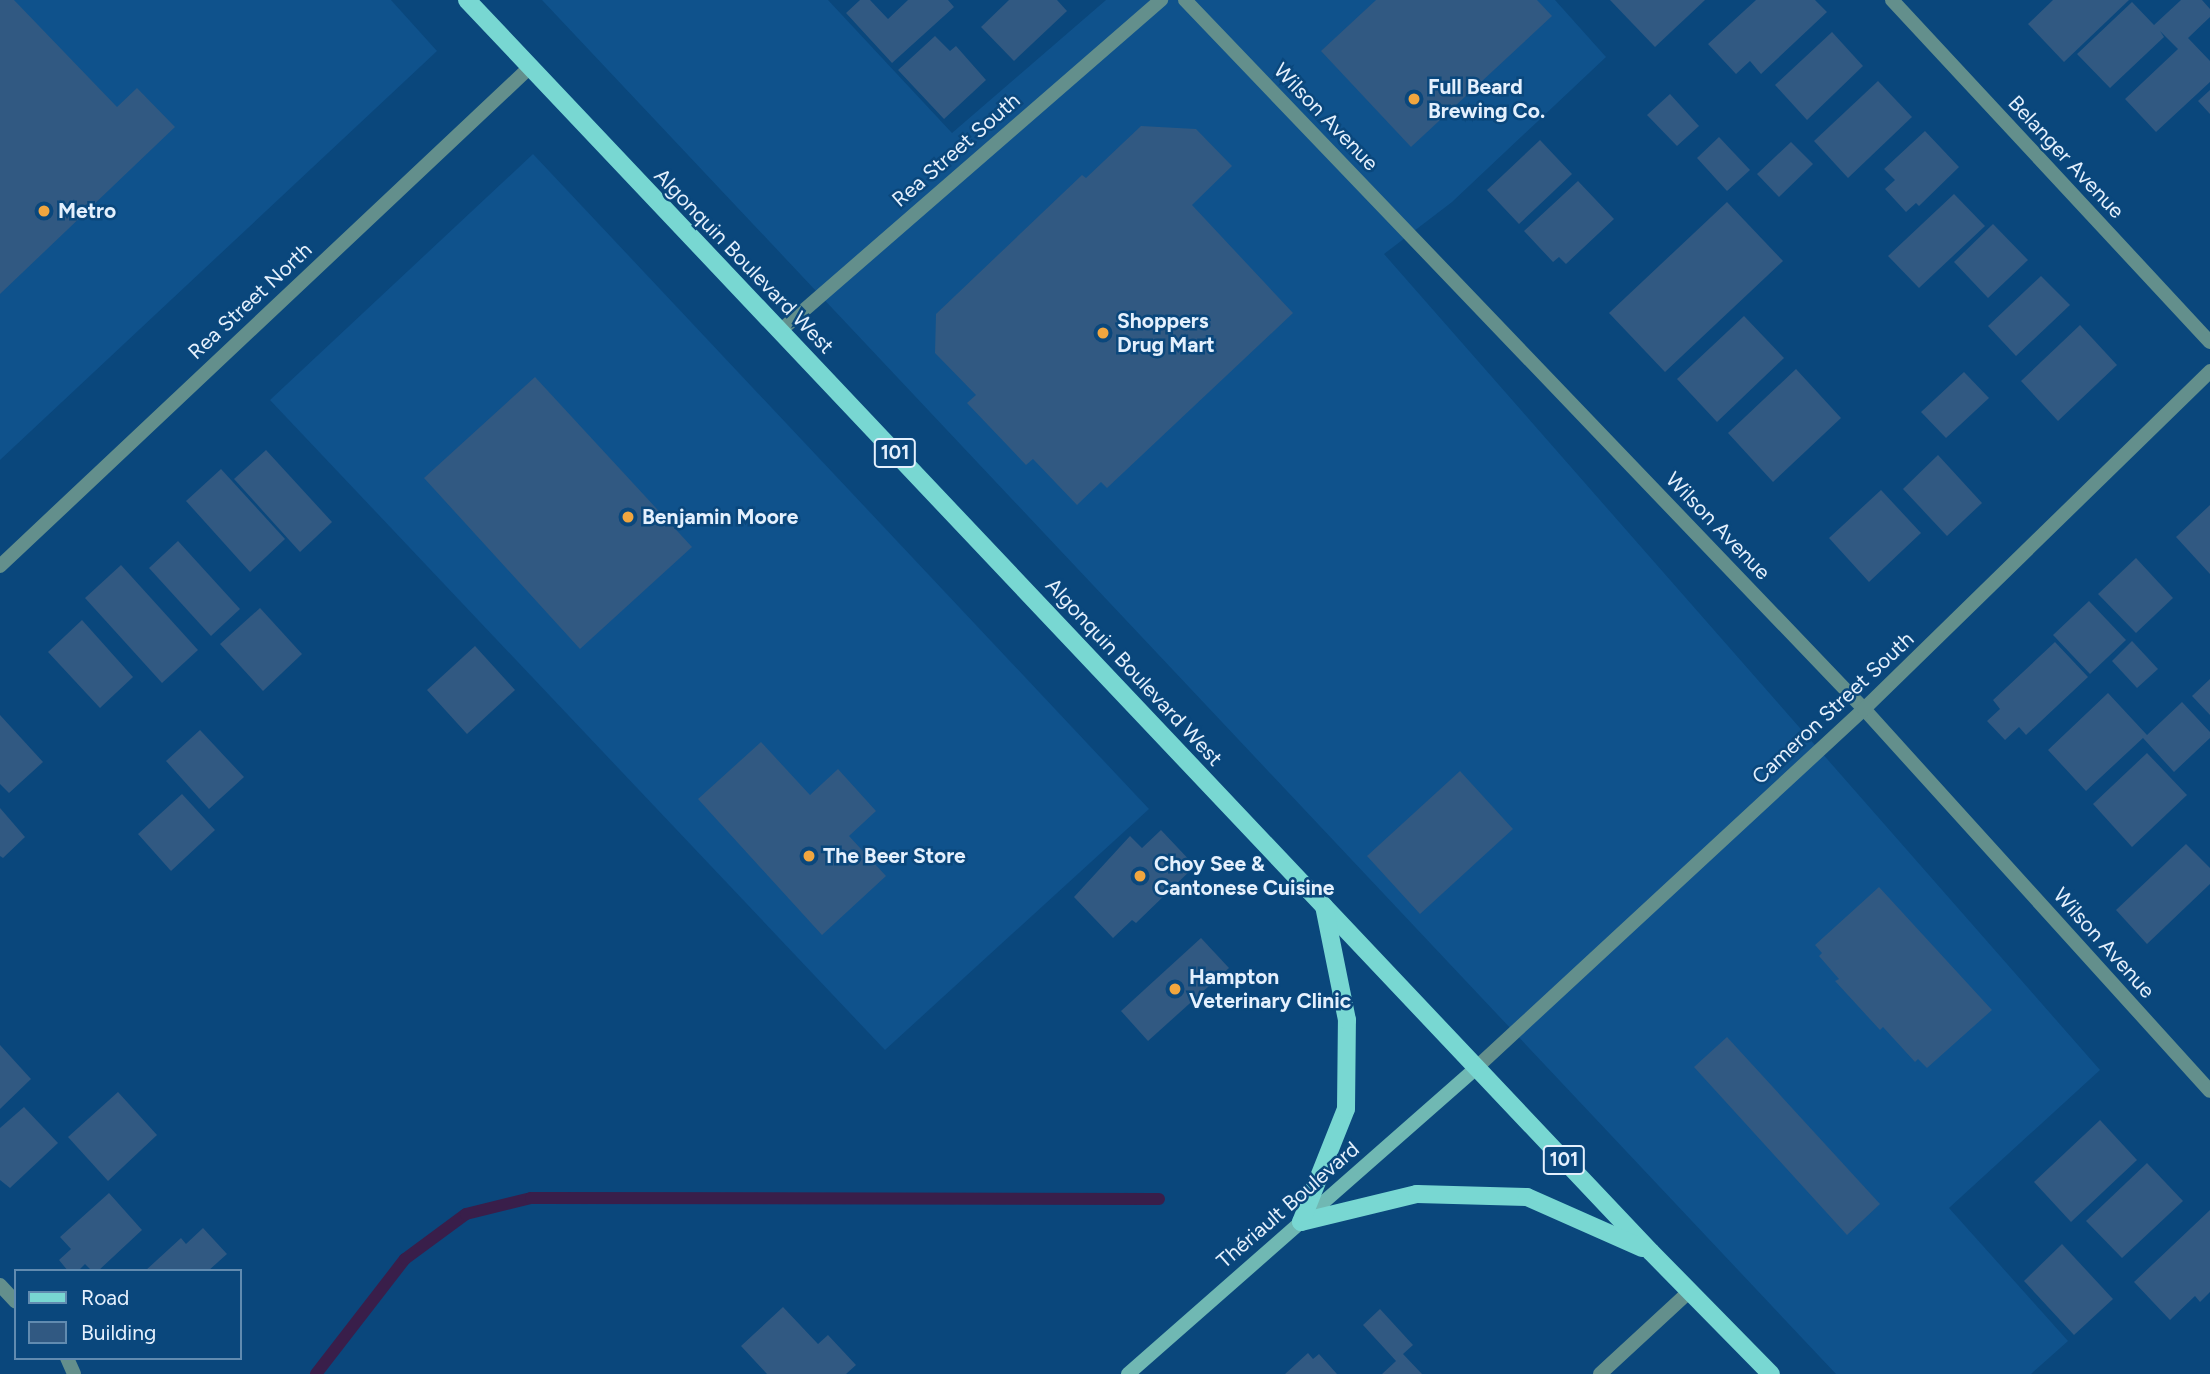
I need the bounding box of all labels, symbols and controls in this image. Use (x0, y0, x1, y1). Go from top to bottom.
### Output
street label: Wilson Avenue (1268, 58, 1384, 176)
place label: Full Beard Brewing Co. (1428, 74, 1545, 124)
street label: Rea Street South (887, 88, 1025, 212)
street label: Belanger Avenue (2003, 90, 2129, 224)
marker: Full Beard Brewing Co. (1406, 91, 1422, 107)
street label: Algonquin Boulevard West (649, 163, 839, 359)
place label: Metro (58, 198, 116, 224)
marker: Metro (36, 203, 52, 219)
street label: Rea Street North (183, 237, 317, 365)
place label: Shoppers Drug Mart (1117, 308, 1215, 358)
marker: Shoppers Drug Mart (1095, 325, 1111, 341)
road number: 101 (872, 437, 918, 468)
street label: Wilson Avenue (1660, 467, 1776, 585)
place label: Benjamin Moore (642, 504, 798, 530)
marker: Benjamin Moore (620, 509, 636, 525)
street label: Algonquin Boulevard West (1040, 573, 1228, 771)
street label: Cameron Street South (1747, 627, 1919, 789)
place label: The Beer Store (823, 843, 966, 869)
marker: The Beer Store (801, 848, 817, 864)
place label: Choy See & Cantonese Cuisine (1154, 851, 1334, 901)
marker: Choy See & Cantonese Cuisine (1132, 868, 1148, 884)
street label: Wilson Avenue (2048, 883, 2160, 1003)
place label: Hampton Veterinary Clinic (1189, 964, 1351, 1014)
marker: Hampton Veterinary Clinic (1167, 981, 1183, 997)
street label: Thériault Boulevard (1212, 1136, 1364, 1274)
road number: 101 (1541, 1144, 1587, 1176)
legend (14, 1269, 242, 1360)
text: Road (81, 1285, 129, 1310)
text: Building (81, 1320, 156, 1345)

